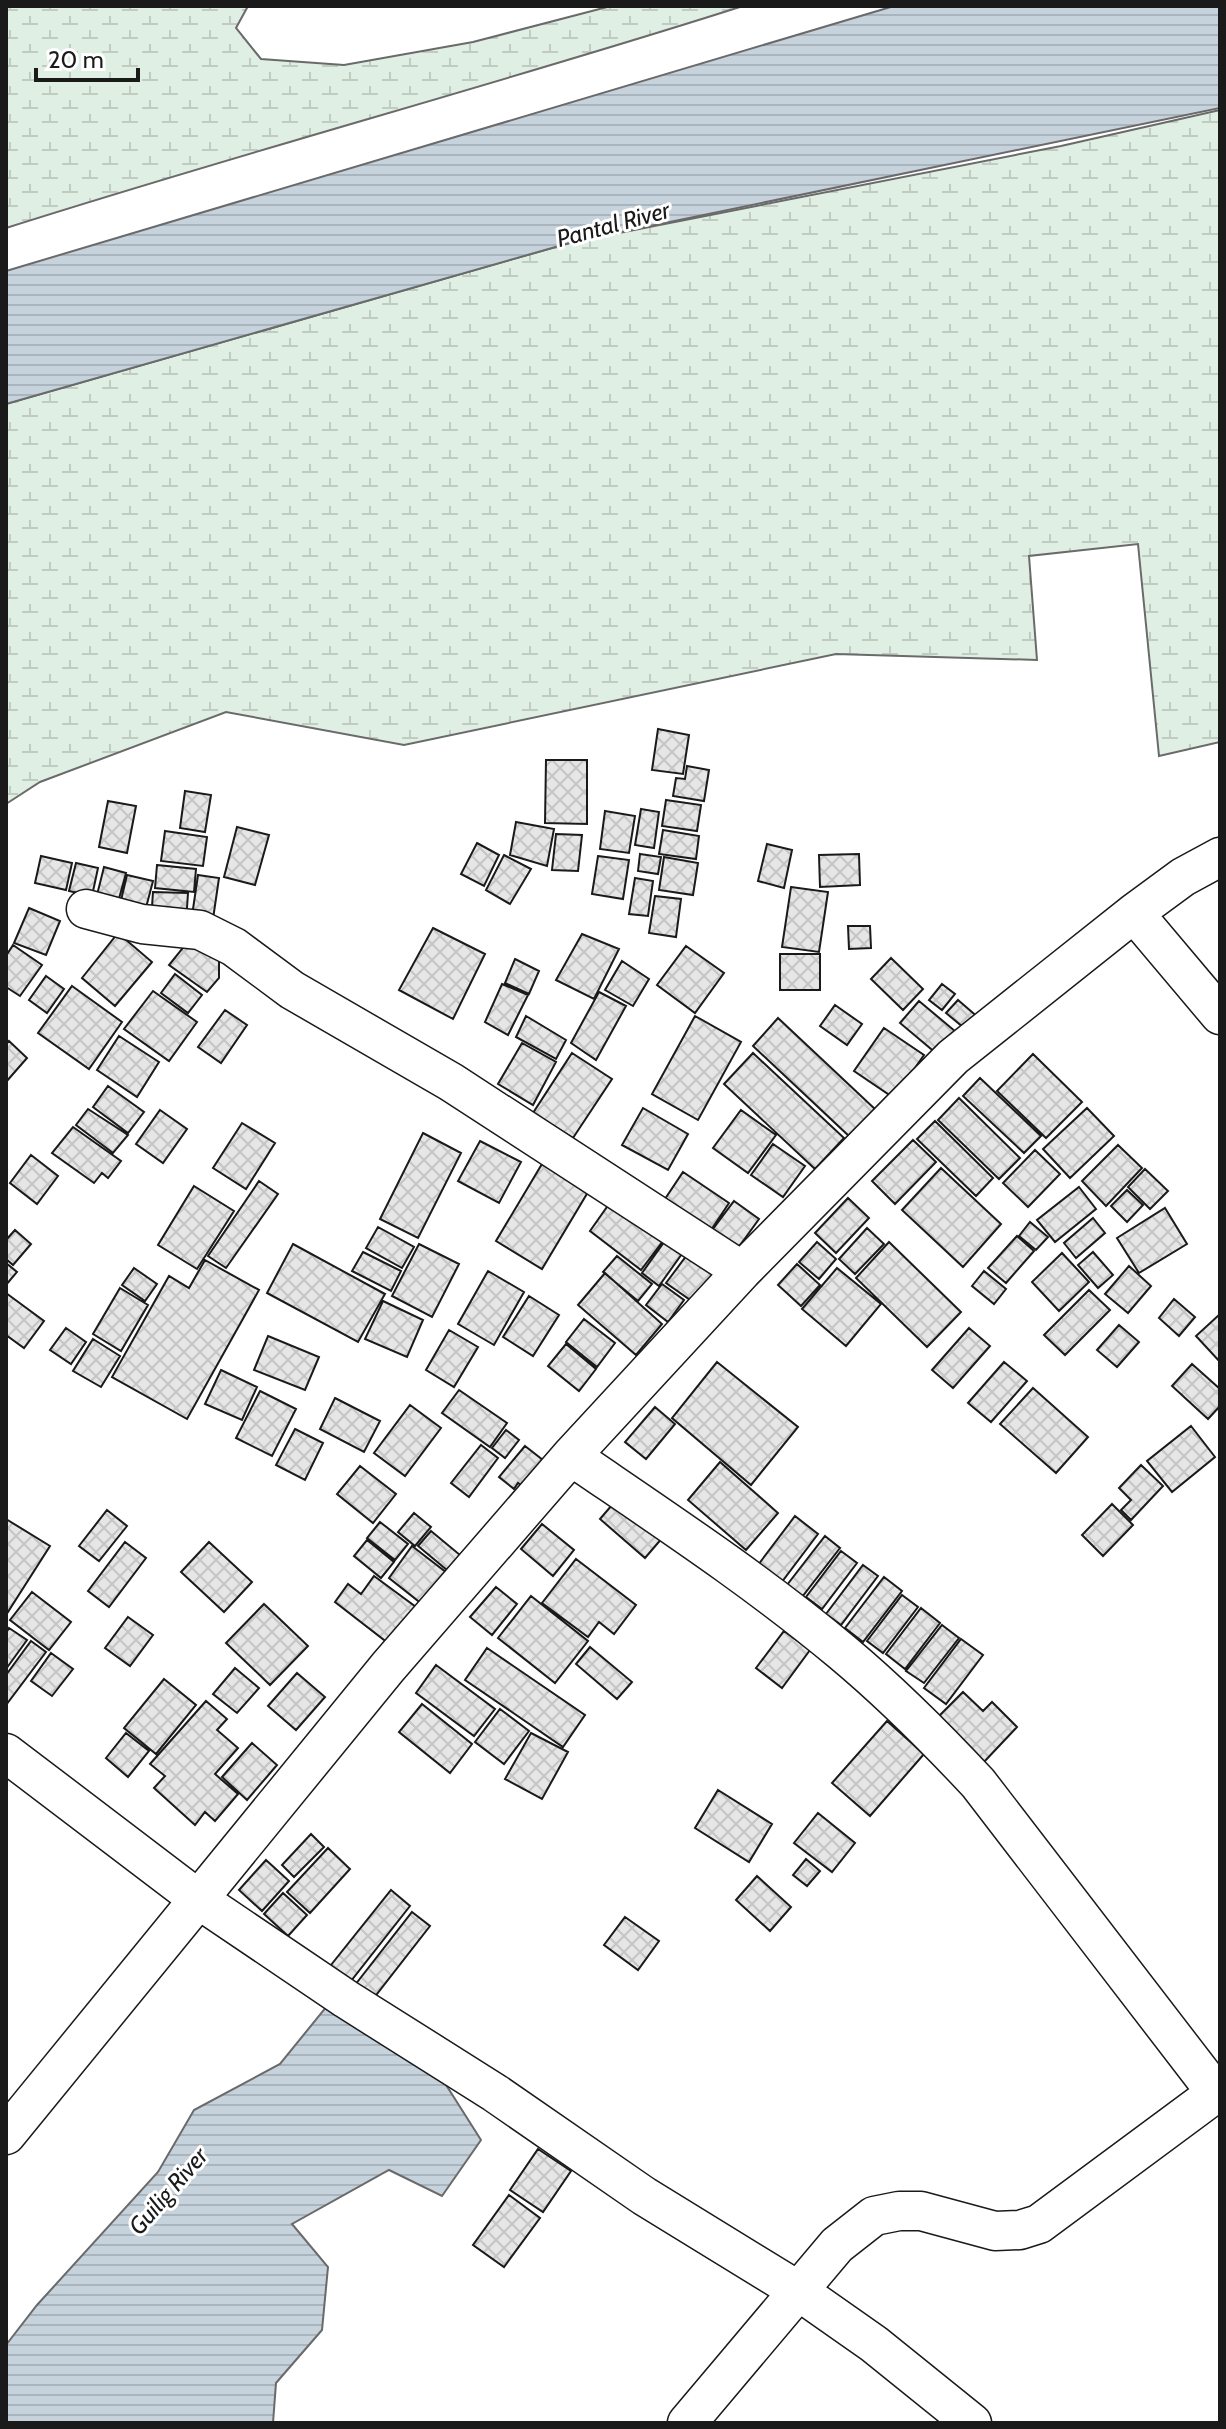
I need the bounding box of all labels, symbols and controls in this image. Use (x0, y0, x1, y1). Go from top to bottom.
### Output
scale bar (36, 32, 138, 82)
text: 20 m (48, 45, 104, 74)
water label: Pantal River (553, 195, 674, 253)
water label: Guilig River (122, 2140, 215, 2240)

